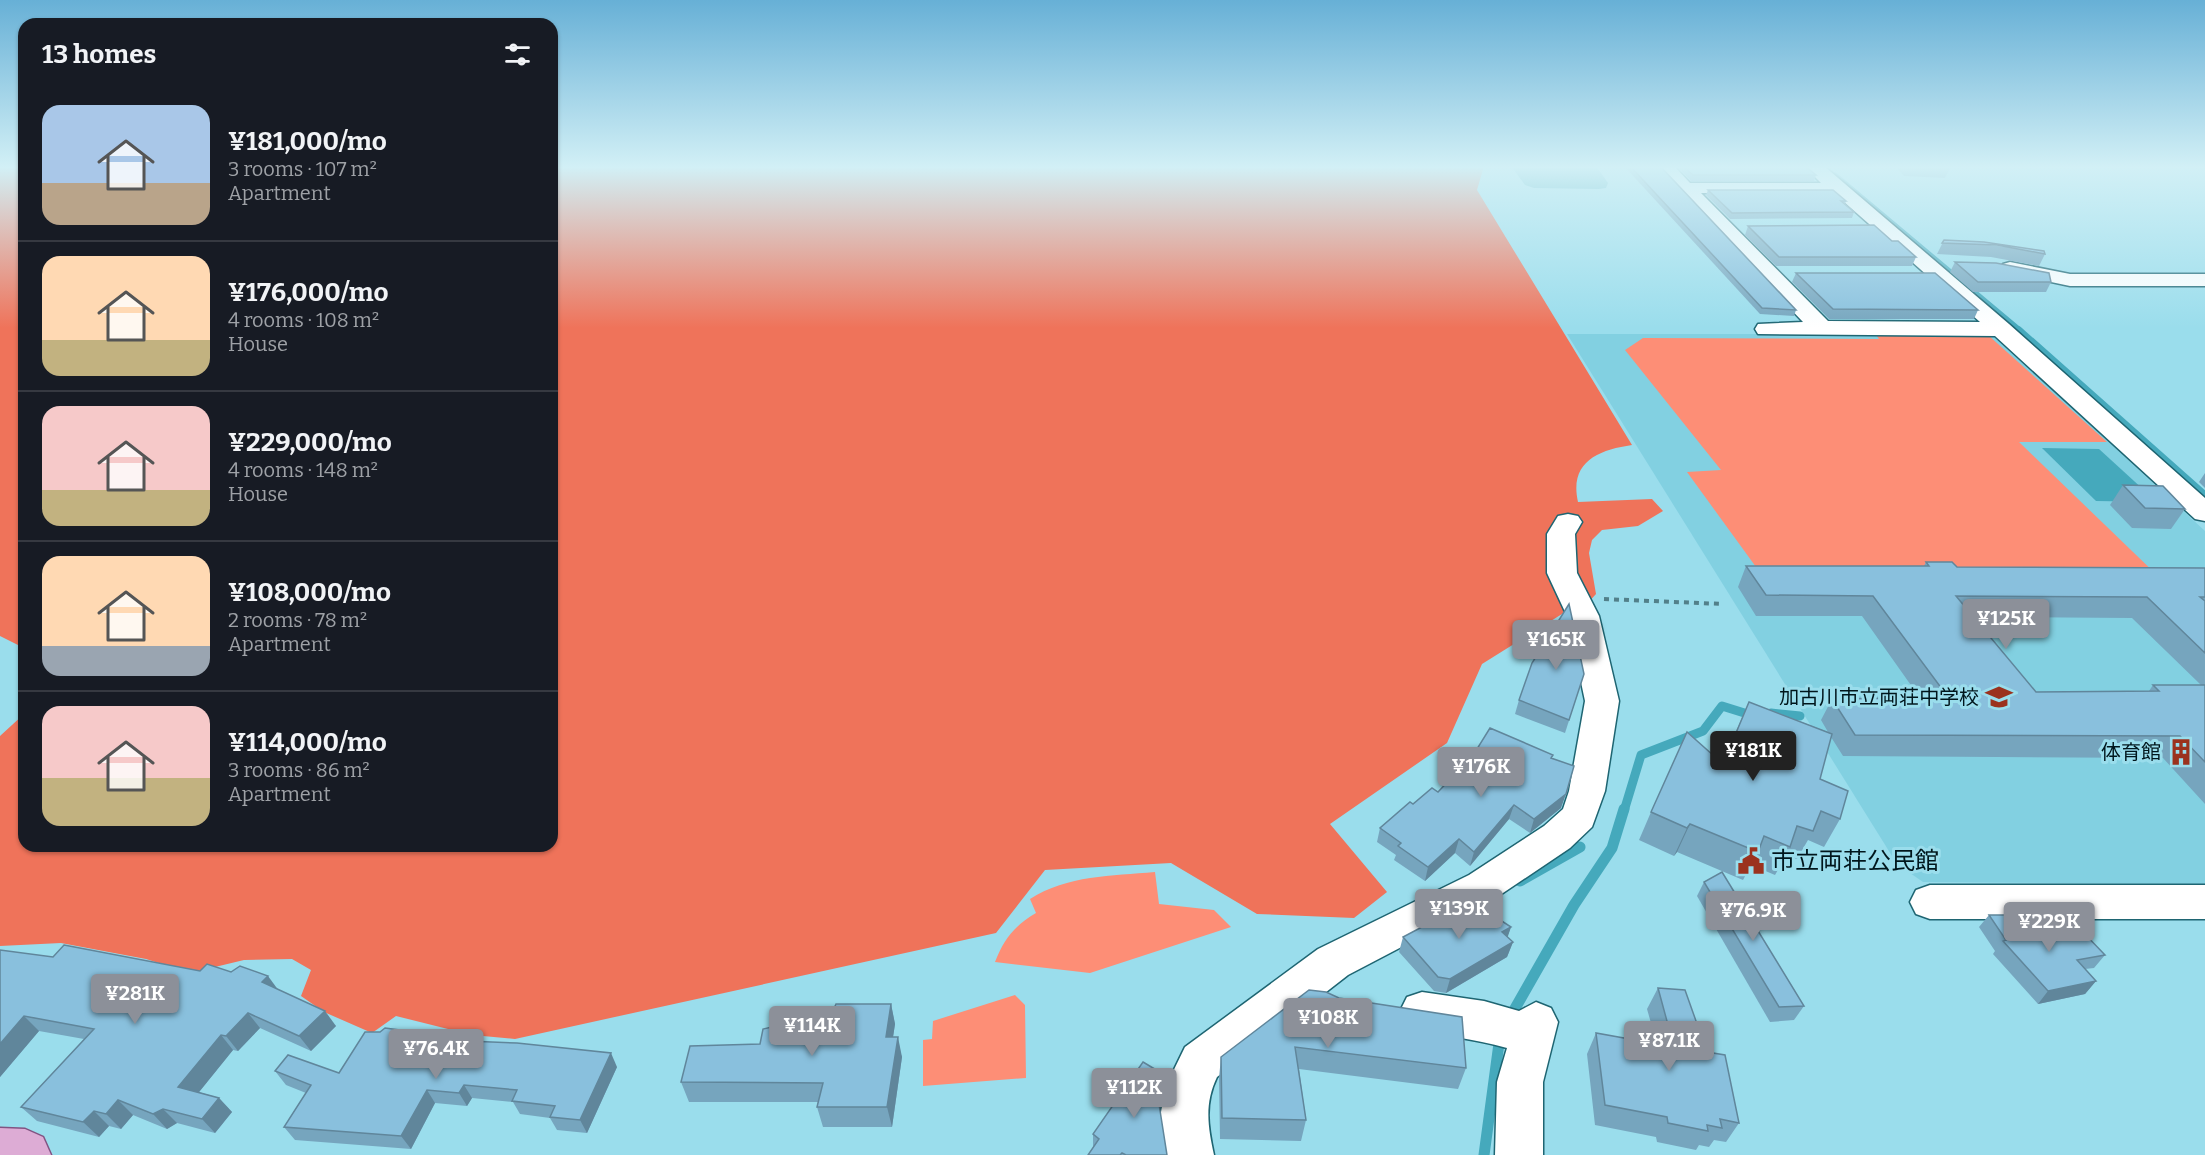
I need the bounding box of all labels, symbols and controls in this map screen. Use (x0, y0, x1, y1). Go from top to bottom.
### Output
icon: filters (501, 38, 534, 71)
text: 13 homes (42, 39, 156, 70)
text: ¥181,000/mo (228, 126, 387, 157)
icon: home (90, 129, 162, 201)
text: 3 rooms · 107 m² (228, 157, 377, 181)
text: Apartment (228, 181, 331, 205)
text: ¥176,000/mo (228, 277, 389, 308)
icon: home (90, 280, 162, 352)
text: 4 rooms · 108 m² (228, 308, 379, 332)
text: House (228, 332, 288, 356)
text: ¥229,000/mo (228, 427, 392, 458)
icon: home (90, 430, 162, 502)
text: 4 rooms · 148 m² (228, 458, 378, 482)
text: House (228, 482, 288, 506)
text: ¥108,000/mo (228, 577, 391, 608)
icon: home (90, 580, 162, 652)
pin: ¥125K (1964, 599, 2048, 650)
text: ¥125K (1976, 606, 2036, 630)
text: 2 rooms · 78 m² (228, 608, 367, 632)
pin: ¥165K (1514, 620, 1598, 671)
text: ¥165K (1526, 627, 1586, 651)
text: Apartment (228, 632, 331, 656)
school or university icon: 加古川市立両荘中学校 (1984, 682, 2014, 712)
place label: 加古川市立両荘中学校 (1779, 685, 1979, 709)
text: ¥114,000/mo (228, 727, 387, 758)
icon: home (90, 730, 162, 802)
pin: ¥181K (1711, 731, 1795, 782)
building icon: 体育館 (2166, 737, 2196, 767)
text: ¥181K (1724, 738, 1782, 762)
place label: 体育館 (2101, 740, 2161, 764)
pin: ¥176K (1439, 747, 1523, 798)
text: ¥176K (1451, 754, 1511, 778)
text: 3 rooms · 86 m² (228, 758, 370, 782)
text: Apartment (228, 782, 331, 806)
public building icon: 市立両荘公民館 (1736, 846, 1766, 876)
place label: 市立両荘公民館 (1771, 847, 1939, 875)
pin: ¥139K (1417, 889, 1501, 940)
pin: ¥76.9K (1704, 891, 1802, 942)
text: ¥139K (1429, 896, 1489, 920)
text: ¥76.9K (1720, 898, 1786, 922)
pin: ¥229K (2007, 902, 2091, 953)
text: ¥229K (2018, 909, 2080, 933)
pin: ¥281K (93, 974, 177, 1025)
text: ¥281K (105, 981, 165, 1005)
pin: ¥108K (1286, 998, 1370, 1049)
text: ¥108K (1297, 1005, 1359, 1029)
pin: ¥114K (770, 1006, 854, 1057)
text: ¥114K (783, 1013, 841, 1037)
pin: ¥87.1K (1620, 1021, 1718, 1072)
text: ¥87.1K (1638, 1028, 1700, 1052)
pin: ¥76.4K (387, 1029, 485, 1080)
text: ¥76.4K (403, 1036, 469, 1060)
pin: ¥112K (1092, 1068, 1176, 1119)
text: ¥112K (1106, 1075, 1162, 1099)

